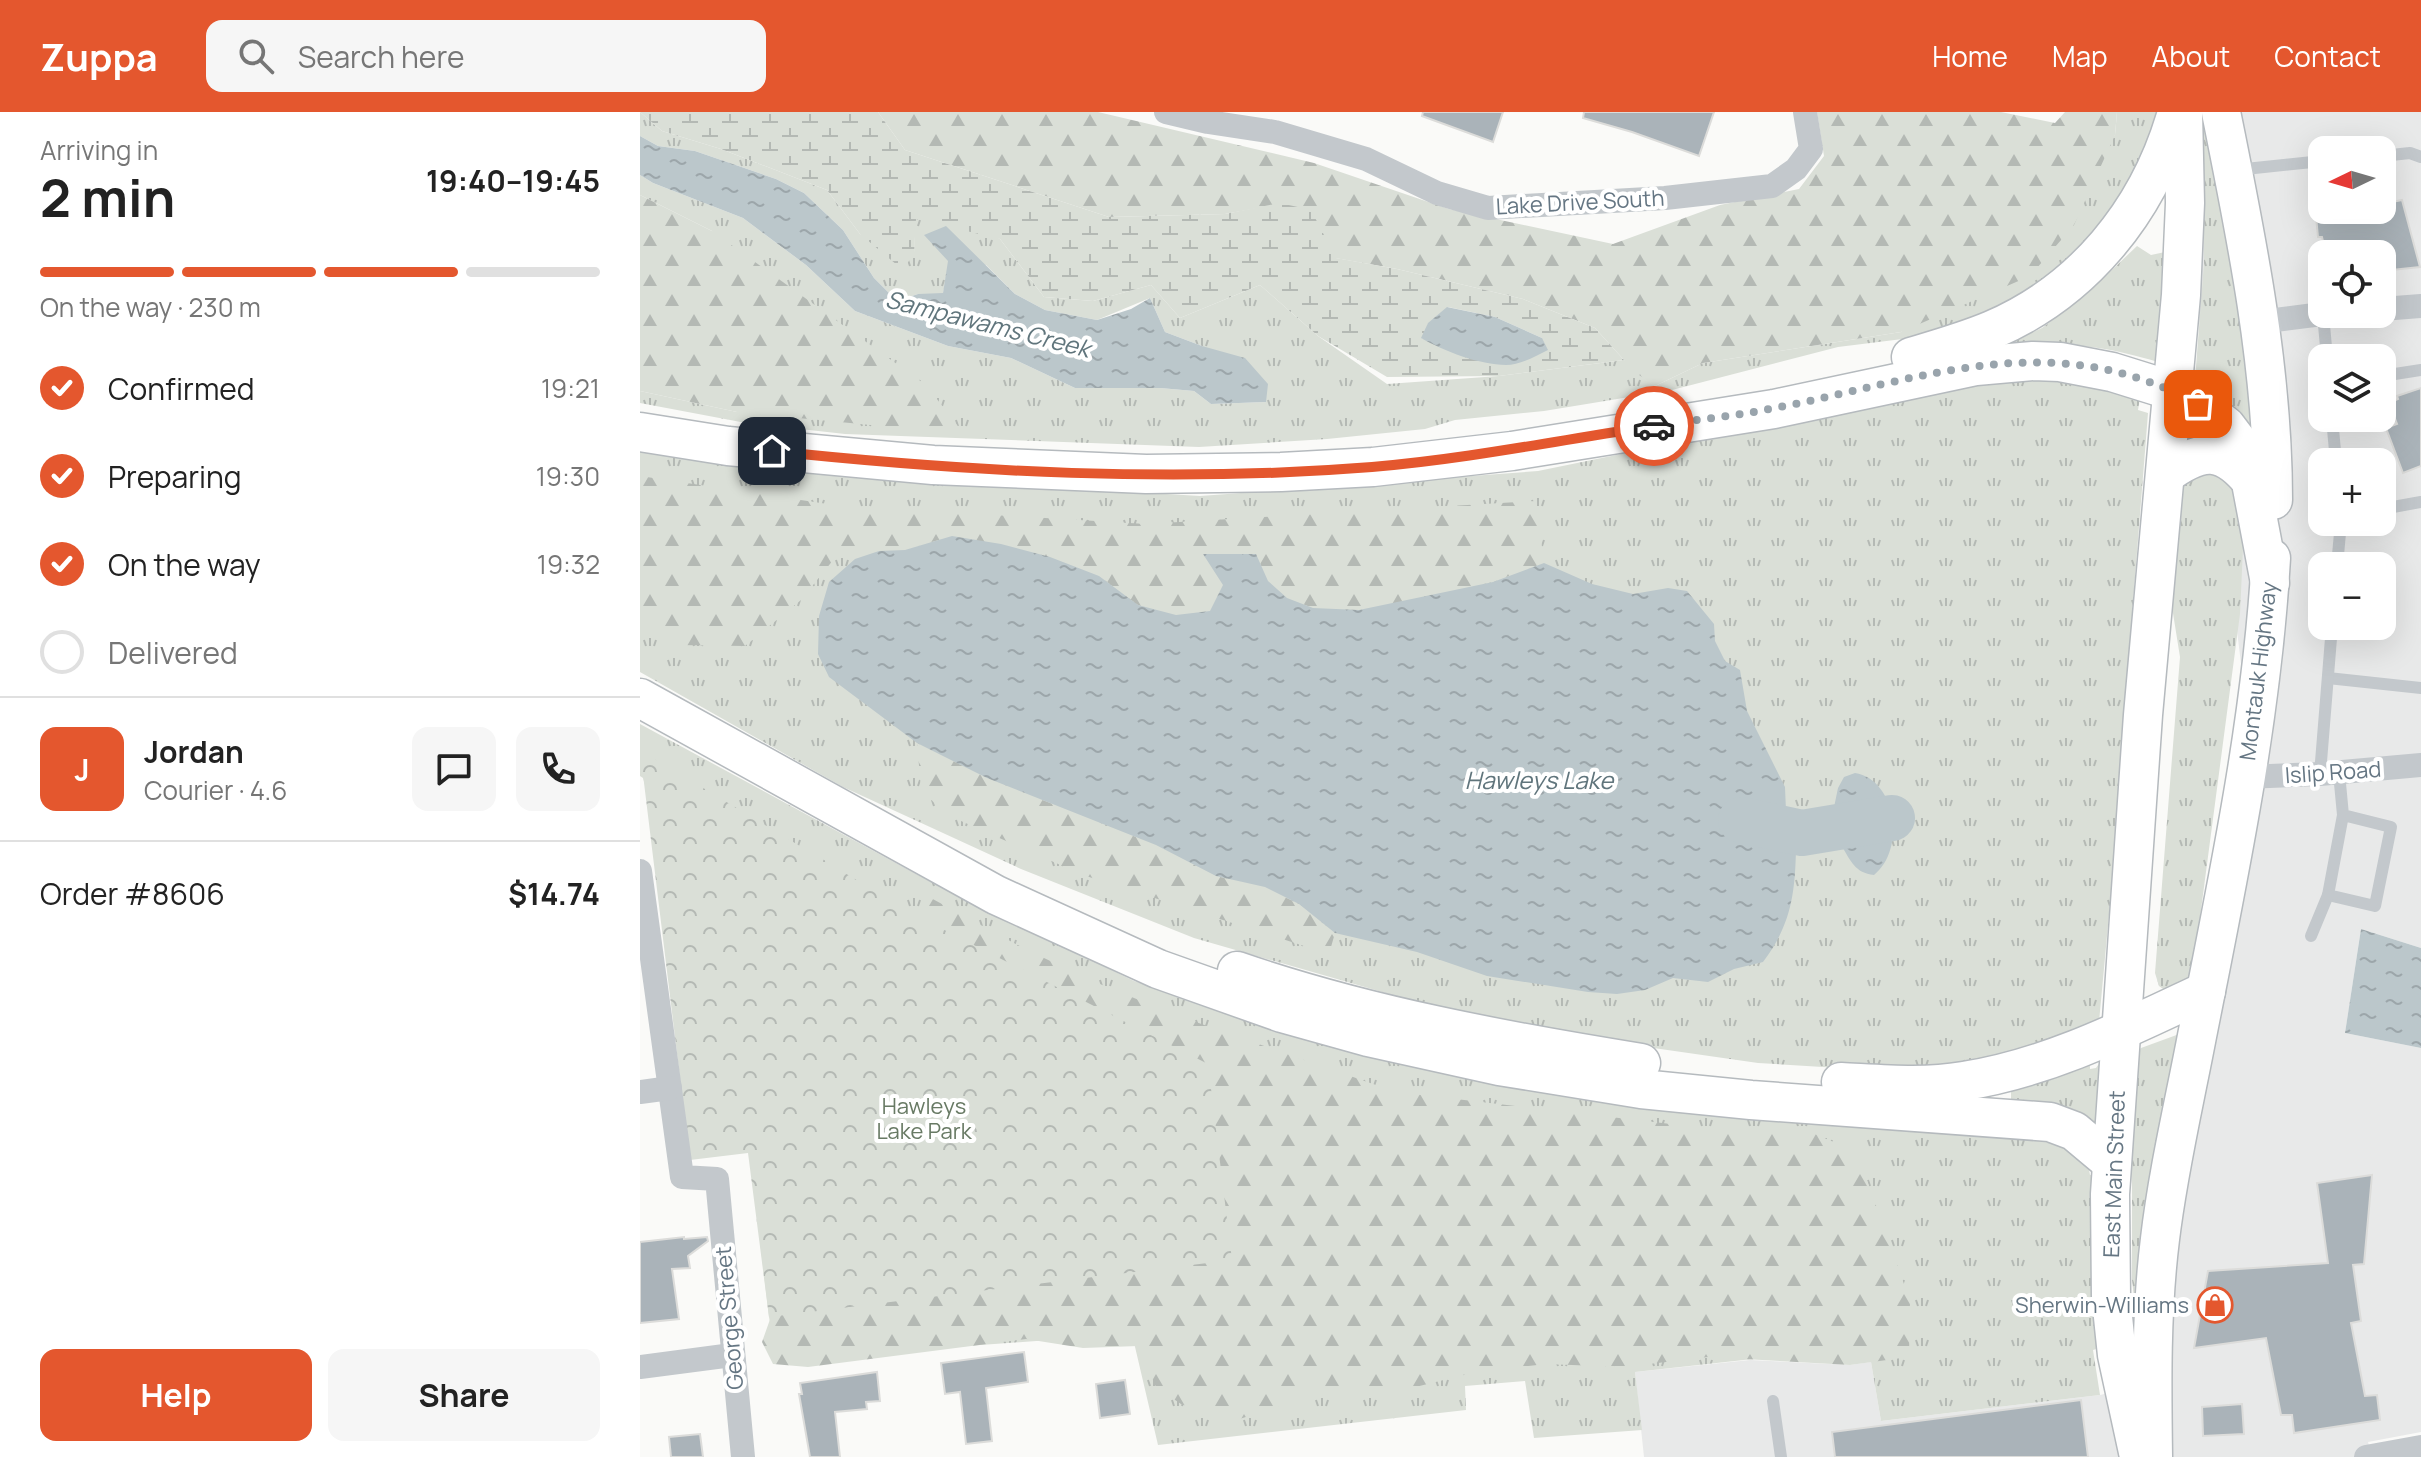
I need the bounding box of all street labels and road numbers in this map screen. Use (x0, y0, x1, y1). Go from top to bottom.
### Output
street label: Lake Drive South (1495, 183, 1665, 221)
street label: Montauk Highway (2232, 580, 2284, 762)
street label: Islip Road (2284, 754, 2382, 790)
street label: East Main Street (2096, 1090, 2132, 1258)
street label: George Street (708, 1245, 750, 1391)

